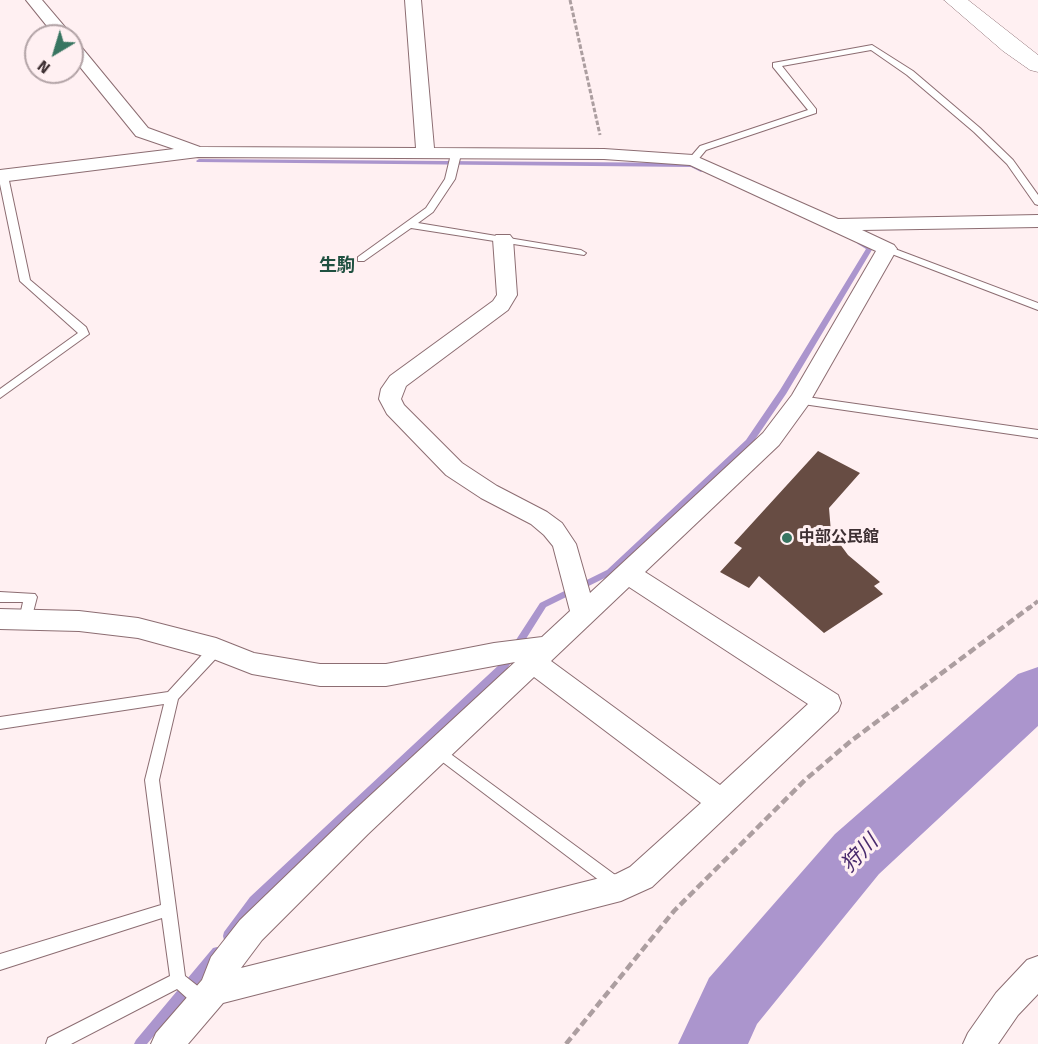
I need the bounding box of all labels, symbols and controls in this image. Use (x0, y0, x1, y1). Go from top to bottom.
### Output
north arrow (24, 24, 84, 84)
text: N (34, 56, 54, 78)
district label: 生駒 (319, 255, 355, 277)
place label: 中部公民館 (799, 528, 879, 548)
marker: 中部公民館 (780, 531, 794, 545)
water label: 狩川 (836, 830, 884, 878)

